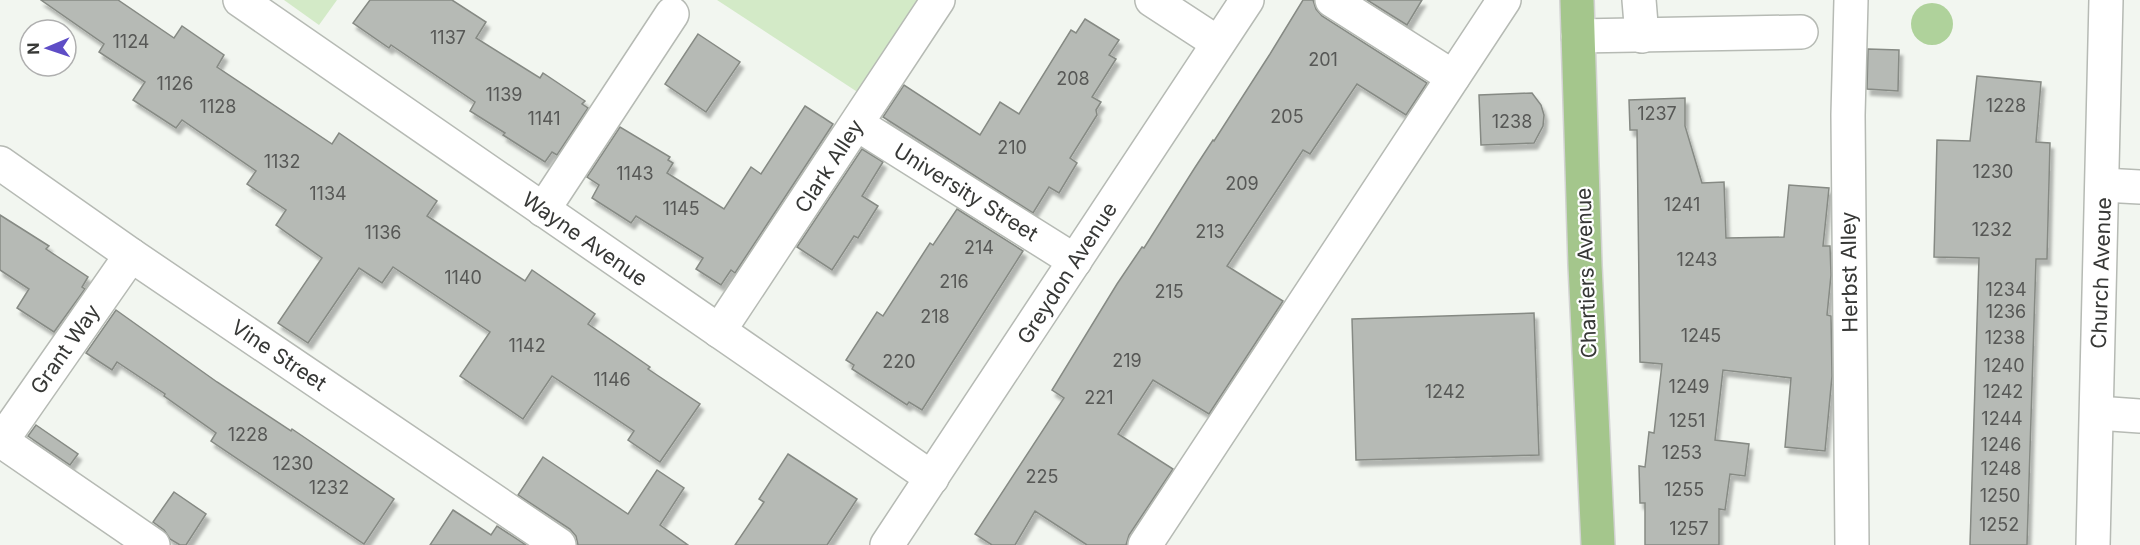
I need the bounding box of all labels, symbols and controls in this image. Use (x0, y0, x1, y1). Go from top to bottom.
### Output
north arrow (18, 18, 78, 78)
house number: 1137 (430, 27, 466, 48)
house number: 1124 (113, 31, 149, 52)
text: N (23, 42, 43, 55)
house number: 201 (1308, 49, 1338, 70)
house number: 208 (1056, 68, 1090, 89)
house number: 1126 (157, 73, 193, 94)
house number: 1139 (486, 84, 522, 105)
house number: 1228 (1986, 95, 2026, 116)
house number: 1128 (200, 96, 236, 117)
house number: 1237 (1637, 103, 1677, 124)
house number: 205 (1270, 106, 1304, 127)
house number: 1141 (527, 108, 561, 129)
house number: 1238 (1492, 111, 1532, 132)
street label: Clark Alley (790, 115, 869, 217)
house number: 210 (997, 137, 1027, 158)
street label: University Street (889, 138, 1043, 246)
house number: 1132 (264, 151, 300, 172)
house number: 1230 (1973, 161, 2013, 182)
house number: 1143 (616, 163, 654, 184)
house number: 209 (1225, 173, 1259, 194)
house number: 1134 (309, 183, 347, 204)
street label: Wayne Avenue (518, 187, 652, 291)
street label: Chartiers Avenue (1571, 187, 1601, 359)
house number: 1241 (1664, 194, 1700, 215)
street label: Greydon Avenue (1012, 197, 1122, 349)
street label: Church Avenue (2086, 197, 2116, 349)
house number: 1145 (662, 198, 700, 219)
street label: Herbst Alley (1835, 211, 1863, 333)
house number: 1232 (1972, 219, 2012, 240)
house number: 213 (1195, 221, 1225, 242)
house number: 1136 (365, 222, 401, 243)
house number: 214 (964, 237, 994, 258)
house number: 1243 (1677, 249, 1717, 270)
house number: 1140 (444, 267, 482, 288)
house number: 216 (939, 271, 969, 292)
house number: 1234 (1985, 279, 2027, 300)
house number: 215 (1154, 281, 1184, 302)
street label: Grant Way (25, 299, 105, 399)
house number: 1236 (1986, 301, 2026, 322)
house number: 218 (920, 306, 950, 327)
street label: Vine Street (227, 314, 331, 396)
house number: 1245 (1681, 325, 1721, 346)
house number: 1238 (1985, 327, 2025, 348)
house number: 1142 (508, 335, 546, 356)
house number: 219 (1112, 350, 1142, 371)
house number: 220 (882, 351, 916, 372)
house number: 1240 (1983, 355, 2025, 376)
house number: 1146 (593, 369, 631, 390)
house number: 1249 (1669, 376, 1709, 397)
house number: 1242 (1425, 381, 1465, 402)
house number: 1242 (1983, 381, 2023, 402)
house number: 221 (1084, 387, 1114, 408)
house number: 1244 (1981, 408, 2023, 429)
house number: 1251 (1669, 410, 1705, 431)
house number: 1228 (228, 424, 268, 445)
house number: 1246 (1981, 434, 2021, 455)
house number: 1253 (1662, 442, 1702, 463)
house number: 1230 (273, 453, 313, 474)
house number: 1248 (1981, 458, 2021, 479)
house number: 225 (1026, 466, 1058, 487)
house number: 1232 (309, 477, 349, 498)
house number: 1255 (1664, 479, 1704, 500)
house number: 1250 (1980, 485, 2020, 506)
house number: 1252 (1979, 514, 2019, 535)
house number: 1257 (1669, 518, 1709, 539)

